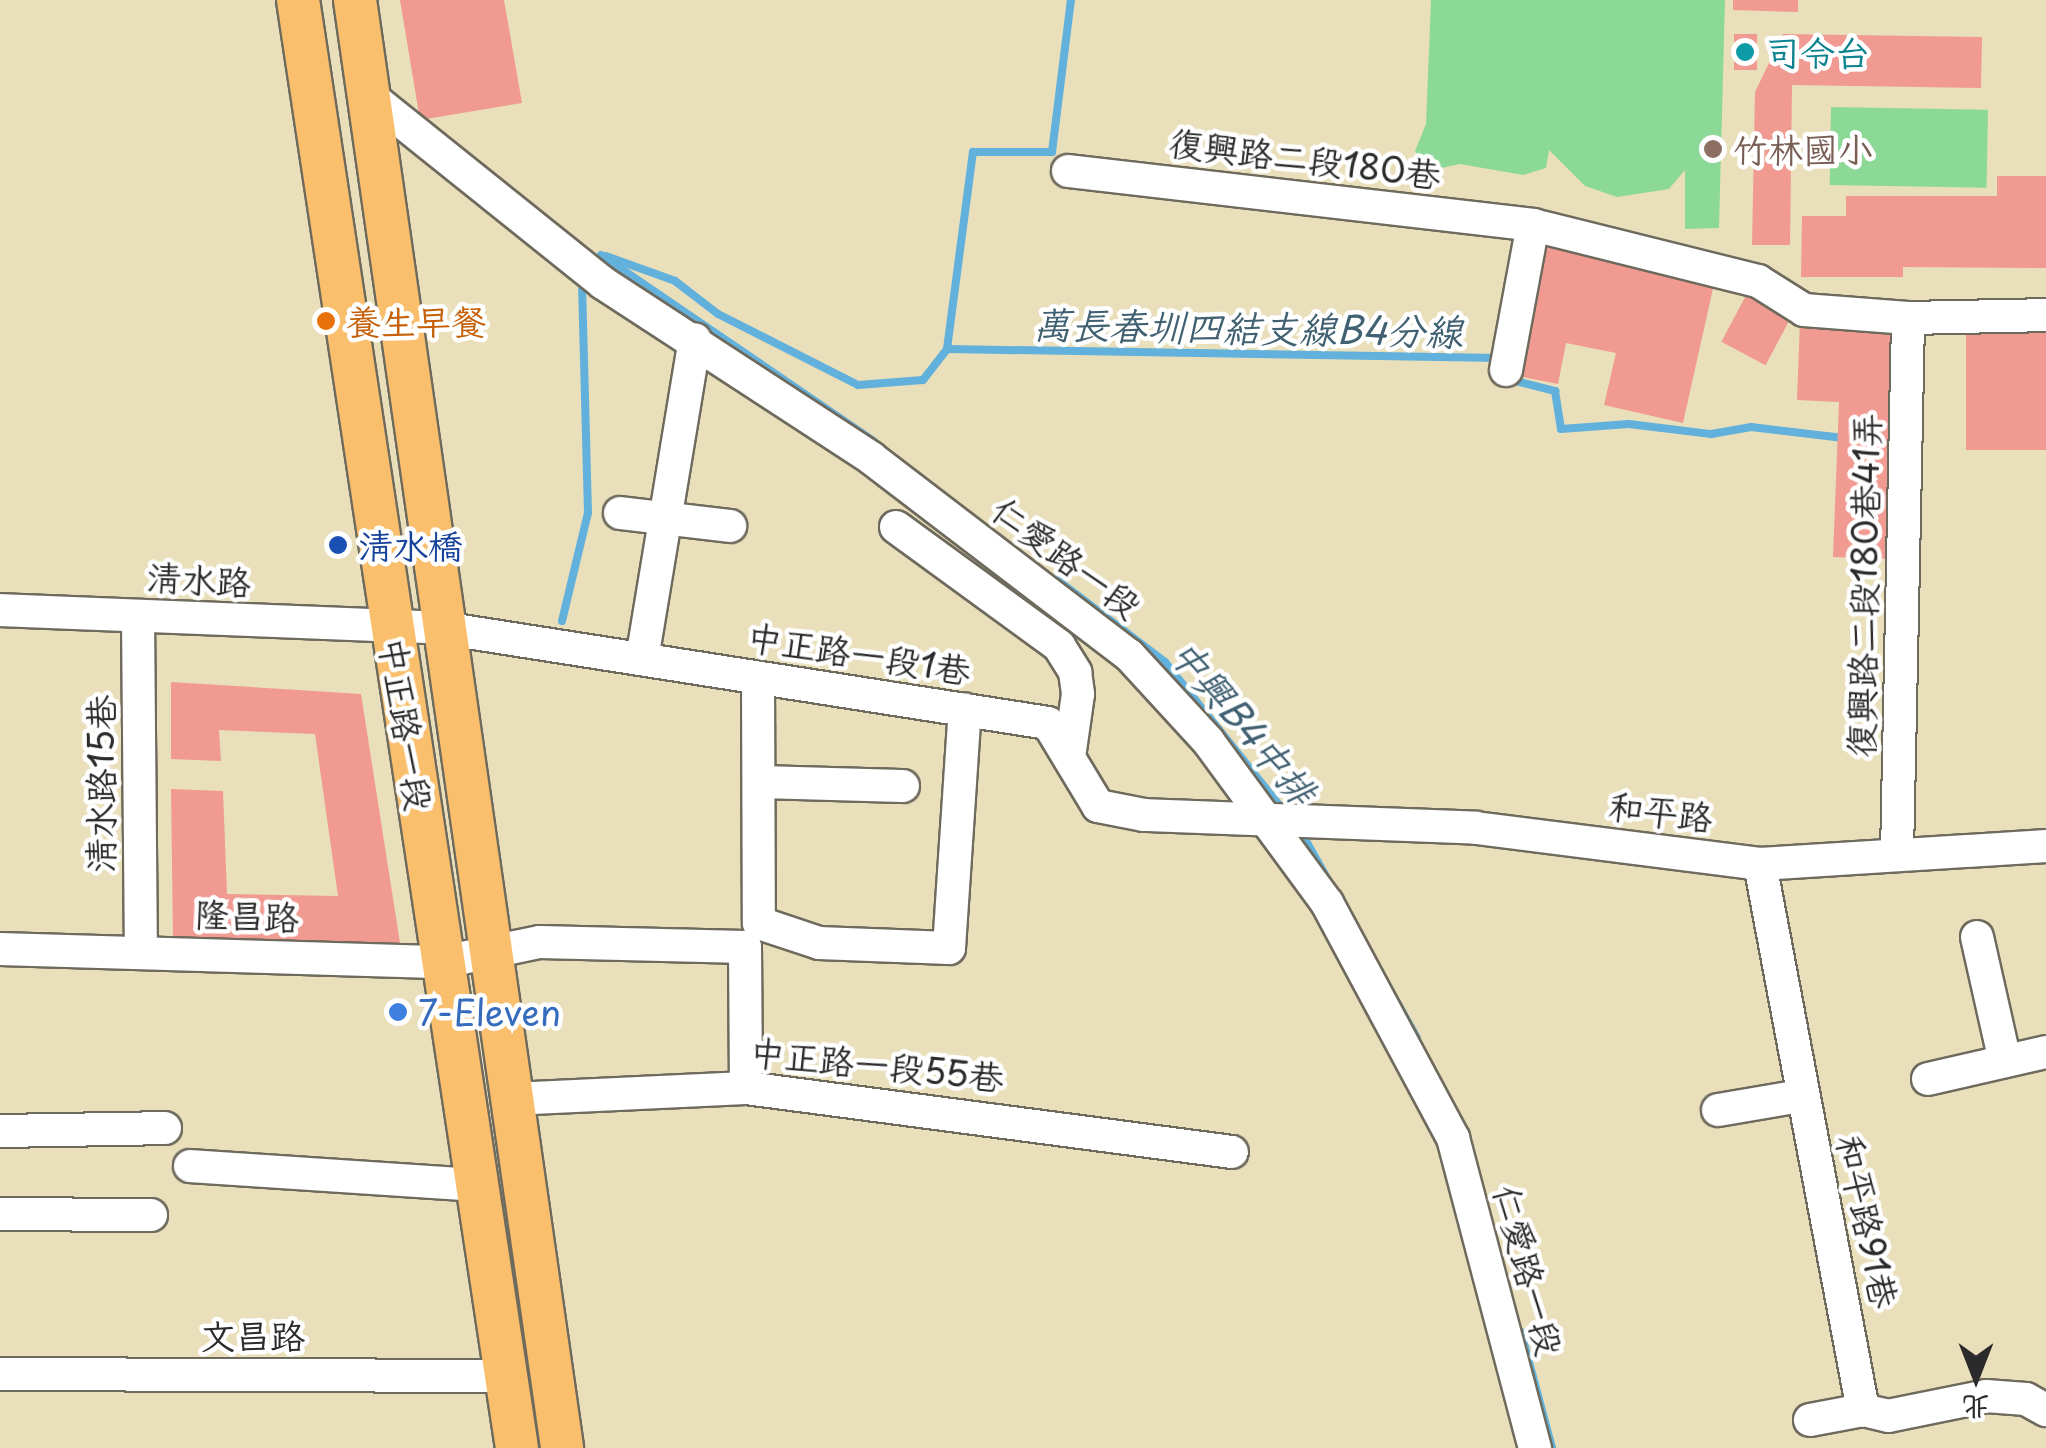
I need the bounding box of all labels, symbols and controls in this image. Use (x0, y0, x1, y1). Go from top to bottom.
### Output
place label: 司令台 (1765, 31, 1870, 73)
marker: 司令台 (1734, 41, 1756, 63)
street label: 復興路二段180巷 (1167, 121, 1443, 195)
place label: 竹林國小 (1733, 128, 1873, 170)
marker: 竹林國小 (1702, 138, 1724, 160)
place label: 養生早餐 (346, 300, 486, 342)
water label: 萬長春圳四結支線B4分線 (1033, 300, 1463, 354)
marker: 養生早餐 (315, 310, 337, 332)
street label: 復興路二段180巷41弄 (1839, 412, 1887, 758)
street label: 仁愛路一段 (984, 488, 1150, 626)
place label: 清水橋 (358, 524, 463, 566)
marker: 清水橋 (327, 534, 349, 556)
street label: 清水路 (145, 555, 253, 603)
street label: 中正路一段1巷 (744, 615, 974, 691)
water label: 中興B4中排 (1162, 629, 1326, 813)
street label: 中正路一段 (373, 634, 441, 814)
street label: 清水路15巷 (79, 695, 121, 873)
street label: 和平路 (1606, 784, 1716, 838)
street label: 隆昌路 (194, 892, 300, 938)
place label: 7-Eleven (418, 991, 561, 1033)
marker: 7-Eleven (387, 1001, 409, 1023)
street label: 中正路一段55巷 (748, 1030, 1006, 1098)
street label: 和平路91巷 (1829, 1130, 1907, 1312)
street label: 仁愛路一段 (1486, 1180, 1572, 1360)
street label: 文昌路 (201, 1314, 305, 1356)
north arrow (1926, 1328, 2026, 1428)
text: 北 (1962, 1387, 1990, 1430)

